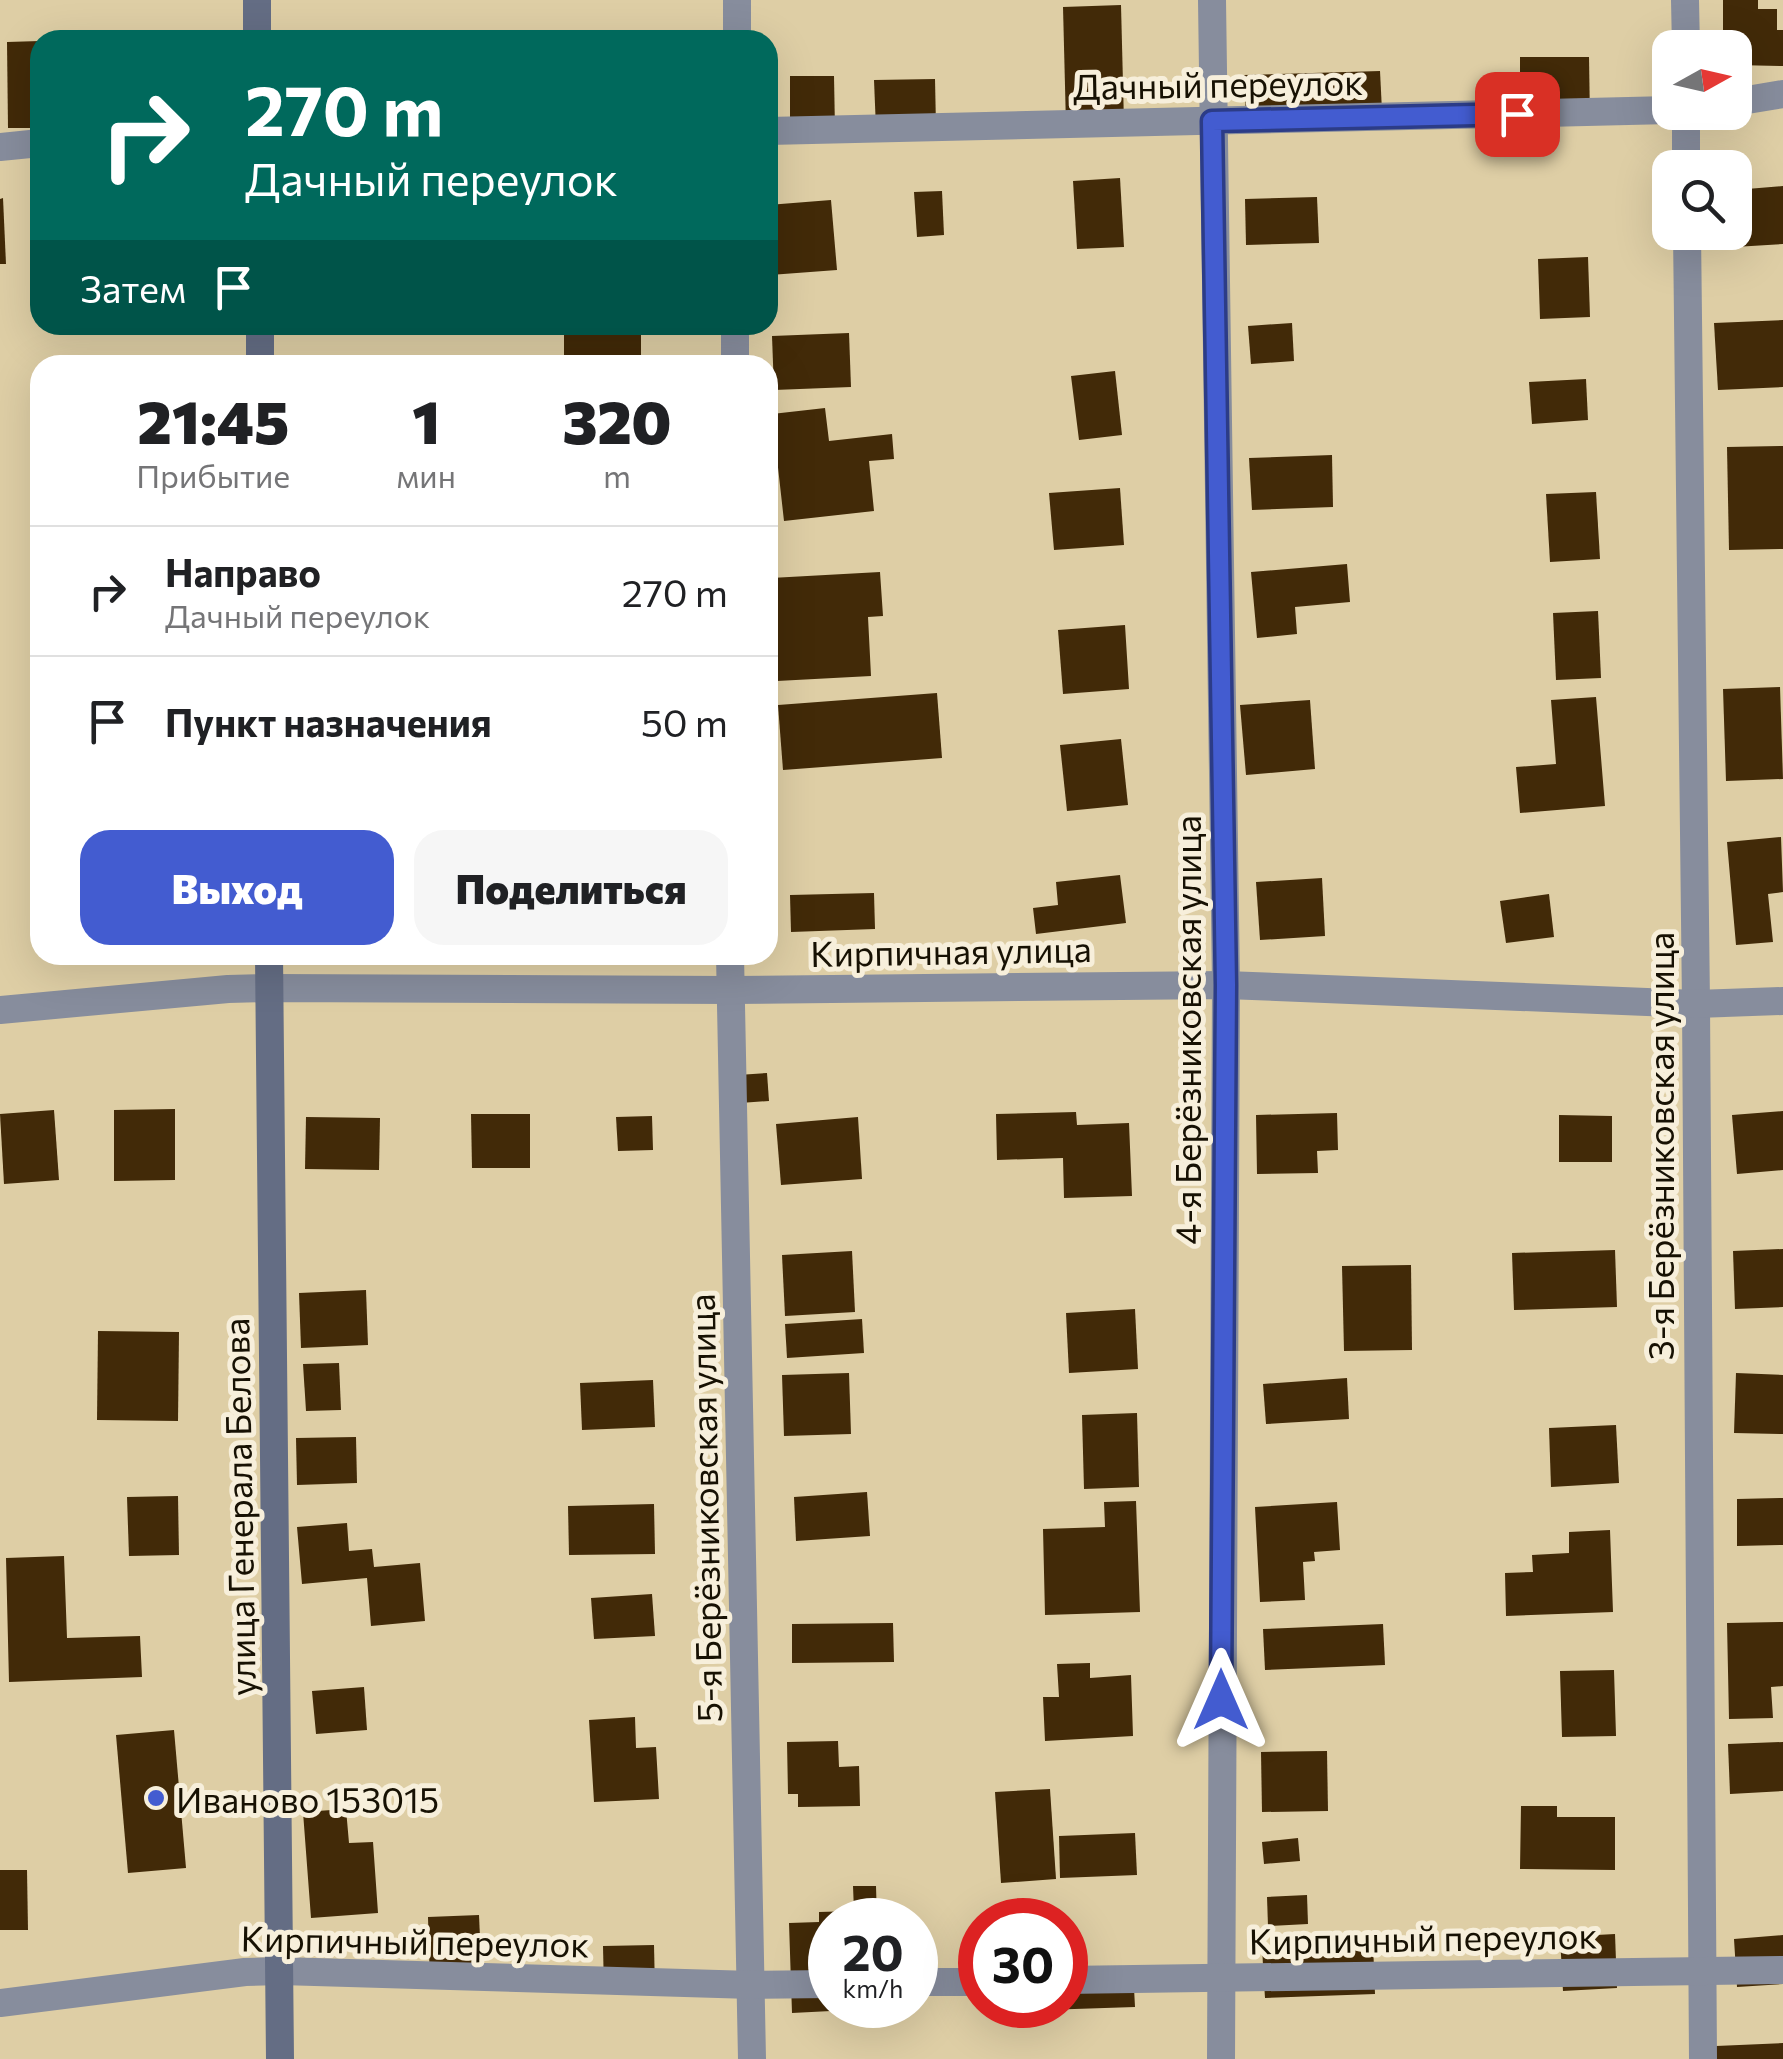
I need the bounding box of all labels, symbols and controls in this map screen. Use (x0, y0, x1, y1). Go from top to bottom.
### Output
north arrow (1652, 30, 1752, 130)
map controls (1652, 30, 1752, 250)
street label: Дачный переулок (1073, 59, 1364, 107)
text: 270 m (245, 65, 443, 150)
icon: right (80, 70, 210, 200)
pin (1475, 72, 1560, 157)
icon: arrive (1490, 87, 1545, 142)
text: Дачный переулок (245, 150, 618, 205)
button: search (1652, 150, 1752, 250)
icon: arrive (206, 260, 261, 315)
text: Затем (80, 264, 186, 311)
text: 21:45 (137, 383, 289, 456)
text: 1 (412, 383, 440, 456)
text: 320 (562, 383, 672, 456)
text: Прибытие (136, 455, 290, 495)
text: мин (397, 455, 456, 495)
text: m (603, 455, 631, 495)
text: Направо (165, 548, 321, 595)
icon: right (80, 564, 135, 619)
text: 270 m (622, 568, 728, 615)
text: Дачный переулок (165, 595, 430, 635)
icon: arrive (80, 694, 135, 749)
text: Пункт назначения (165, 698, 492, 745)
text: 50 m (641, 698, 728, 745)
street label: 4-я Берёзниковская улица (1165, 815, 1208, 1245)
button: Выход (80, 830, 394, 945)
button: Поделиться (414, 830, 728, 945)
street label: Кирпичная улица (810, 926, 1092, 974)
street label: 3-я Берёзниковская улица (1638, 932, 1681, 1360)
street label: 5-я Берёзниковская улица (679, 1293, 729, 1723)
street label: улица Генерала Белова (213, 1318, 263, 1696)
position arrow (1169, 1648, 1273, 1752)
place label: Иваново 153015 (176, 1777, 439, 1820)
marker: Иваново 153015 (145, 1787, 167, 1809)
speed limit sign: 30 (958, 1898, 1088, 2028)
street label: Кирпичный переулок (1248, 1912, 1598, 1962)
street label: Кирпичный переулок (240, 1915, 590, 1965)
text: 20 (842, 1920, 904, 1981)
text: km/h (843, 1973, 903, 2003)

